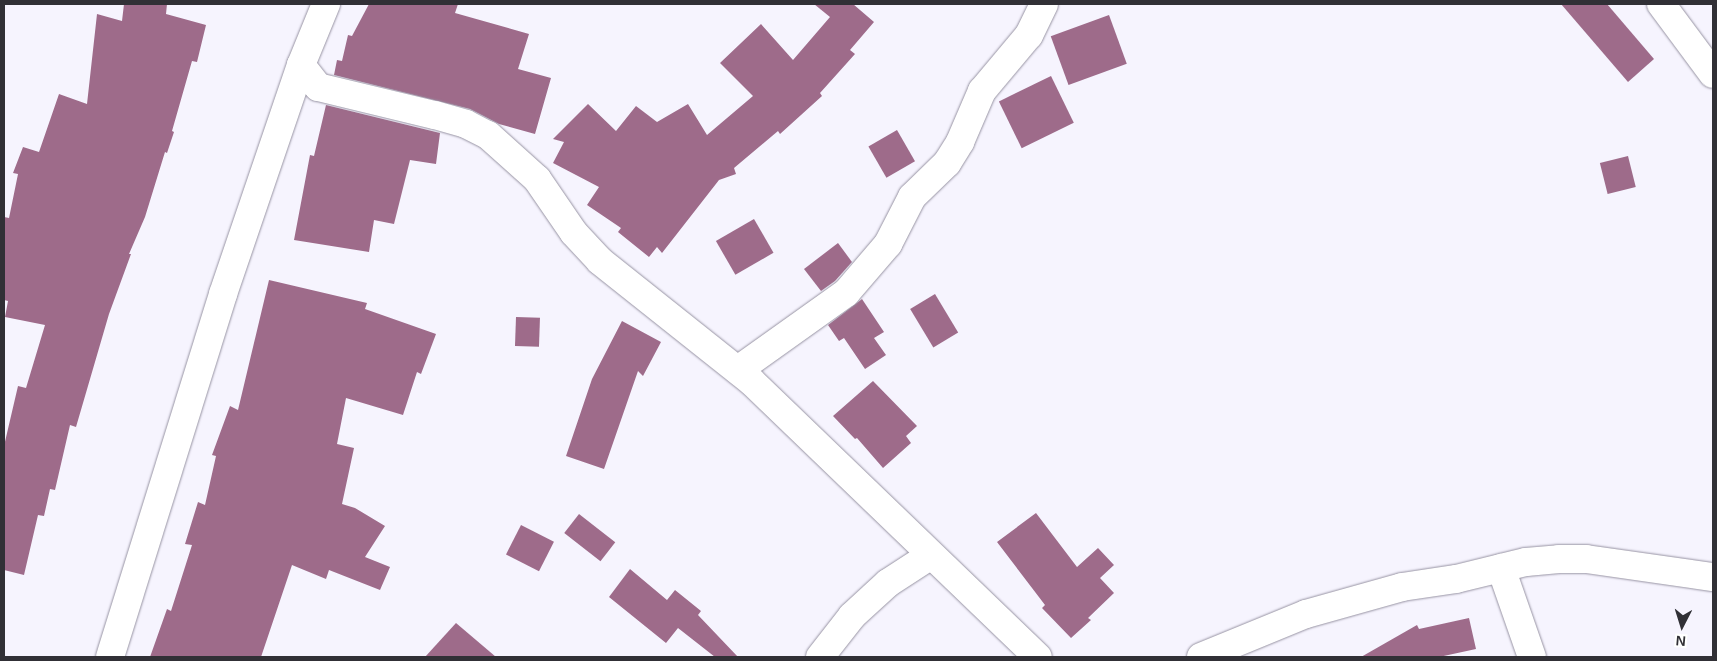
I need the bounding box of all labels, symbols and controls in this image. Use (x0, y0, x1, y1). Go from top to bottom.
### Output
north arrow (1657, 601, 1707, 651)
text: N (1675, 633, 1686, 649)

